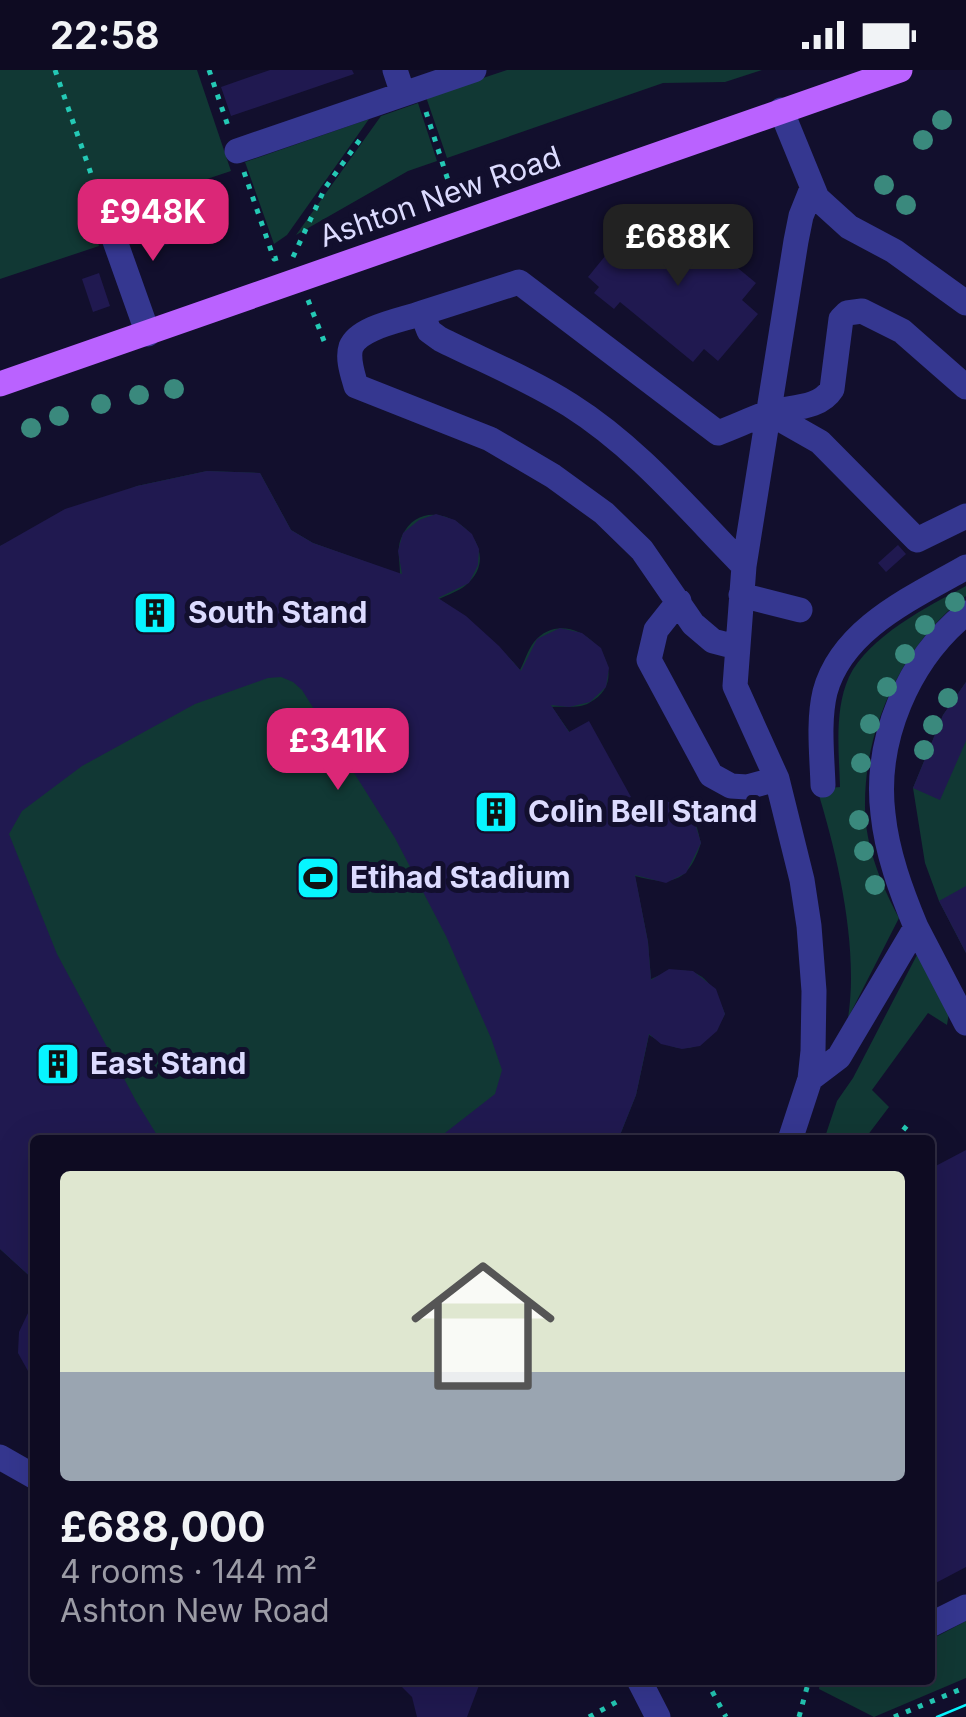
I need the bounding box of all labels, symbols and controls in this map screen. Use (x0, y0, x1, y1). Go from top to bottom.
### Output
text: 22:58 (50, 12, 160, 58)
street label: Ashton New Road (314, 138, 565, 254)
pin: £948K (83, 179, 223, 264)
text: £948K (100, 192, 206, 231)
pin: £688K (608, 204, 748, 289)
text: £688K (625, 217, 731, 256)
building icon: South Stand (132, 590, 178, 636)
place label: South Stand (188, 594, 367, 630)
pin: £341K (268, 708, 408, 793)
text: £341K (289, 721, 387, 760)
building icon: Colin Bell Stand (473, 789, 519, 835)
place label: Colin Bell Stand (528, 793, 758, 829)
sports icon: Etihad Stadium (295, 855, 341, 901)
place label: Etihad Stadium (350, 859, 571, 895)
building icon: East Stand (35, 1041, 81, 1087)
place label: East Stand (90, 1045, 246, 1081)
icon: home (393, 1236, 573, 1416)
text: £688,000 (60, 1501, 266, 1552)
text: 4 rooms · 144 m² (60, 1552, 317, 1591)
text: Ashton New Road (60, 1591, 330, 1630)

